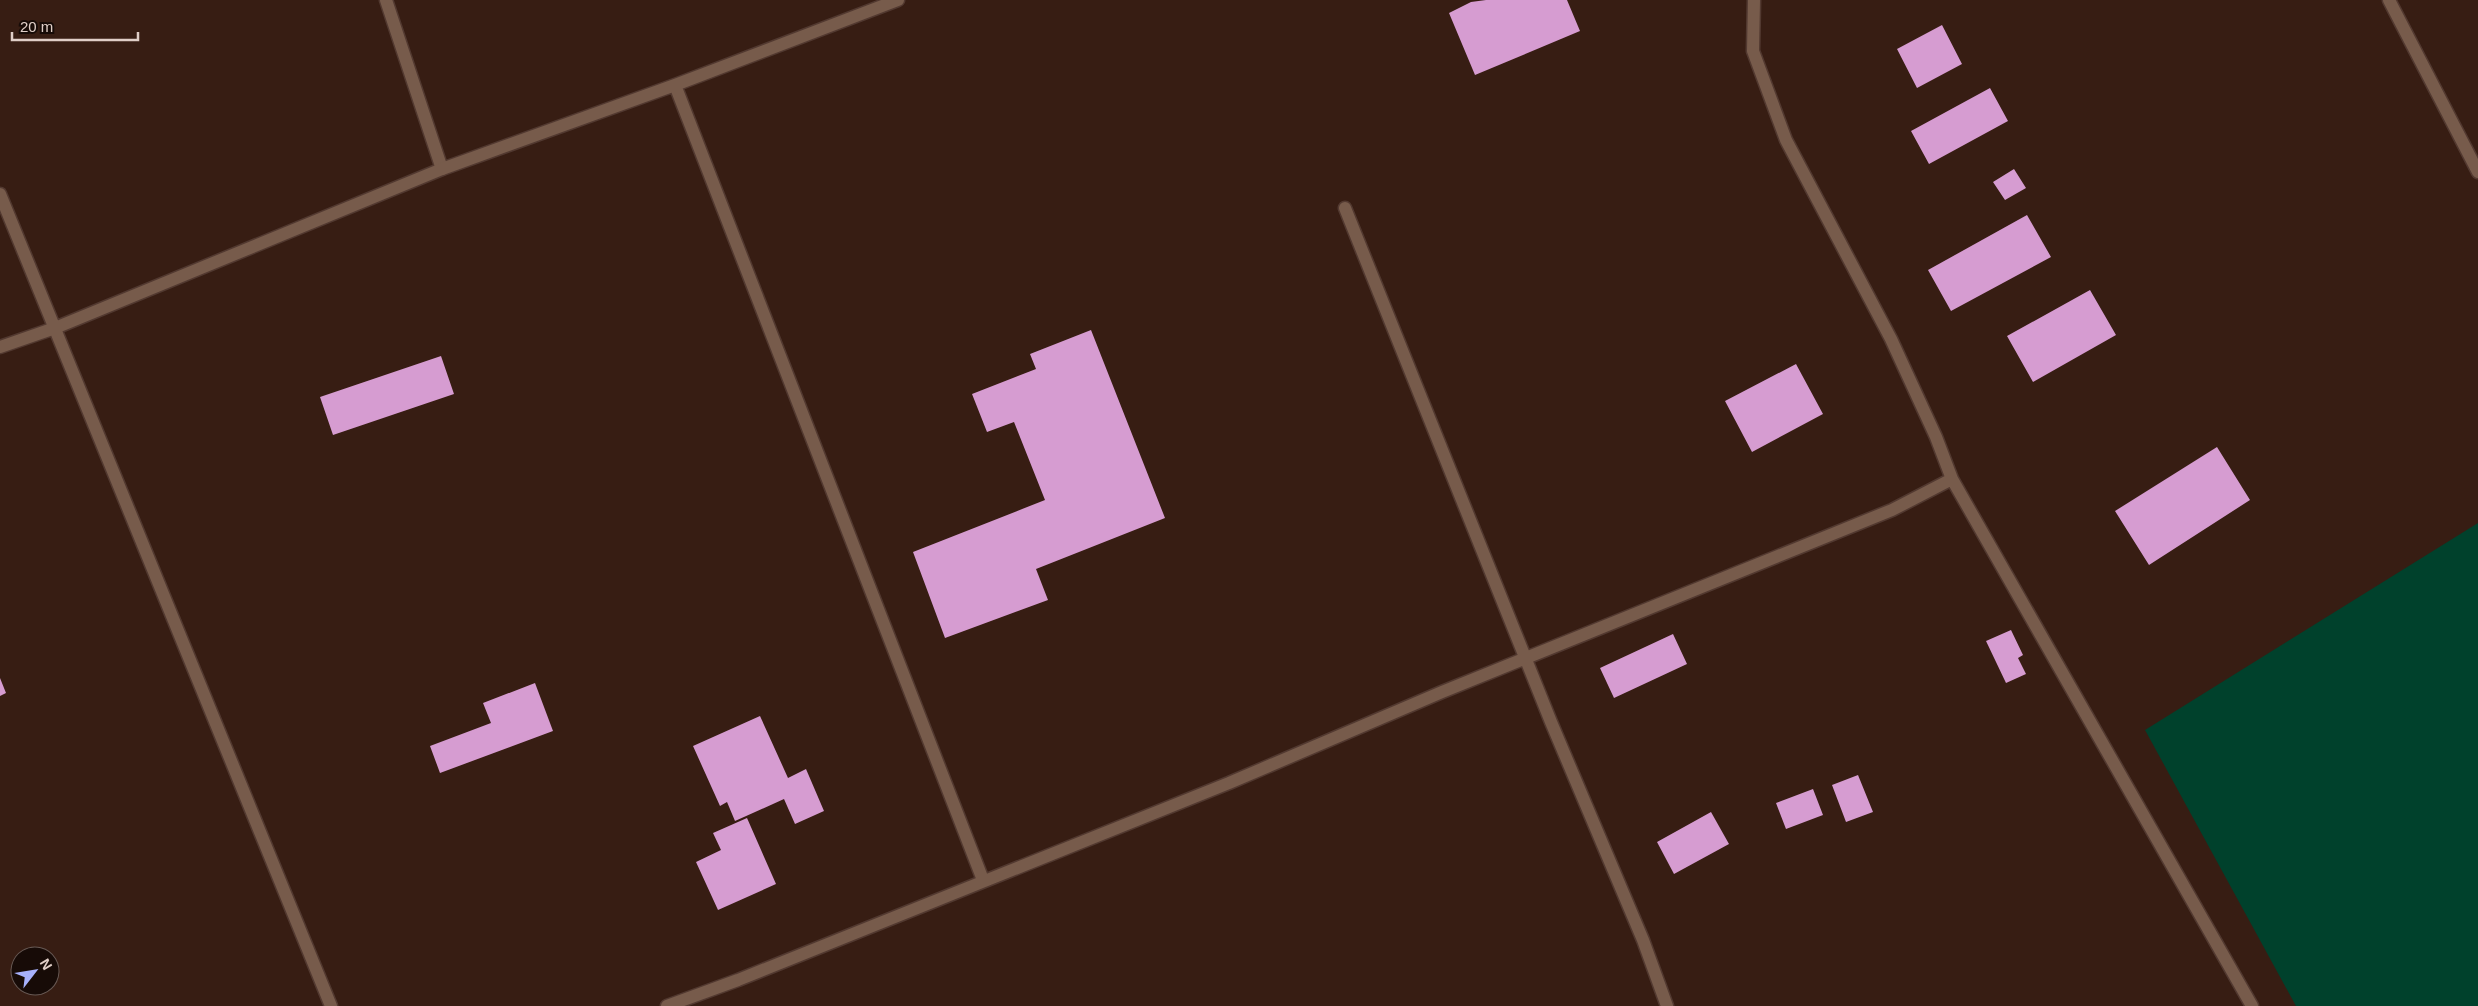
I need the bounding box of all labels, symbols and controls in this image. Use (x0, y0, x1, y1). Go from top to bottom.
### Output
scale bar (12, 10, 139, 42)
text: 20 m (20, 18, 53, 35)
north arrow (10, 946, 60, 996)
text: N (37, 956, 56, 973)

